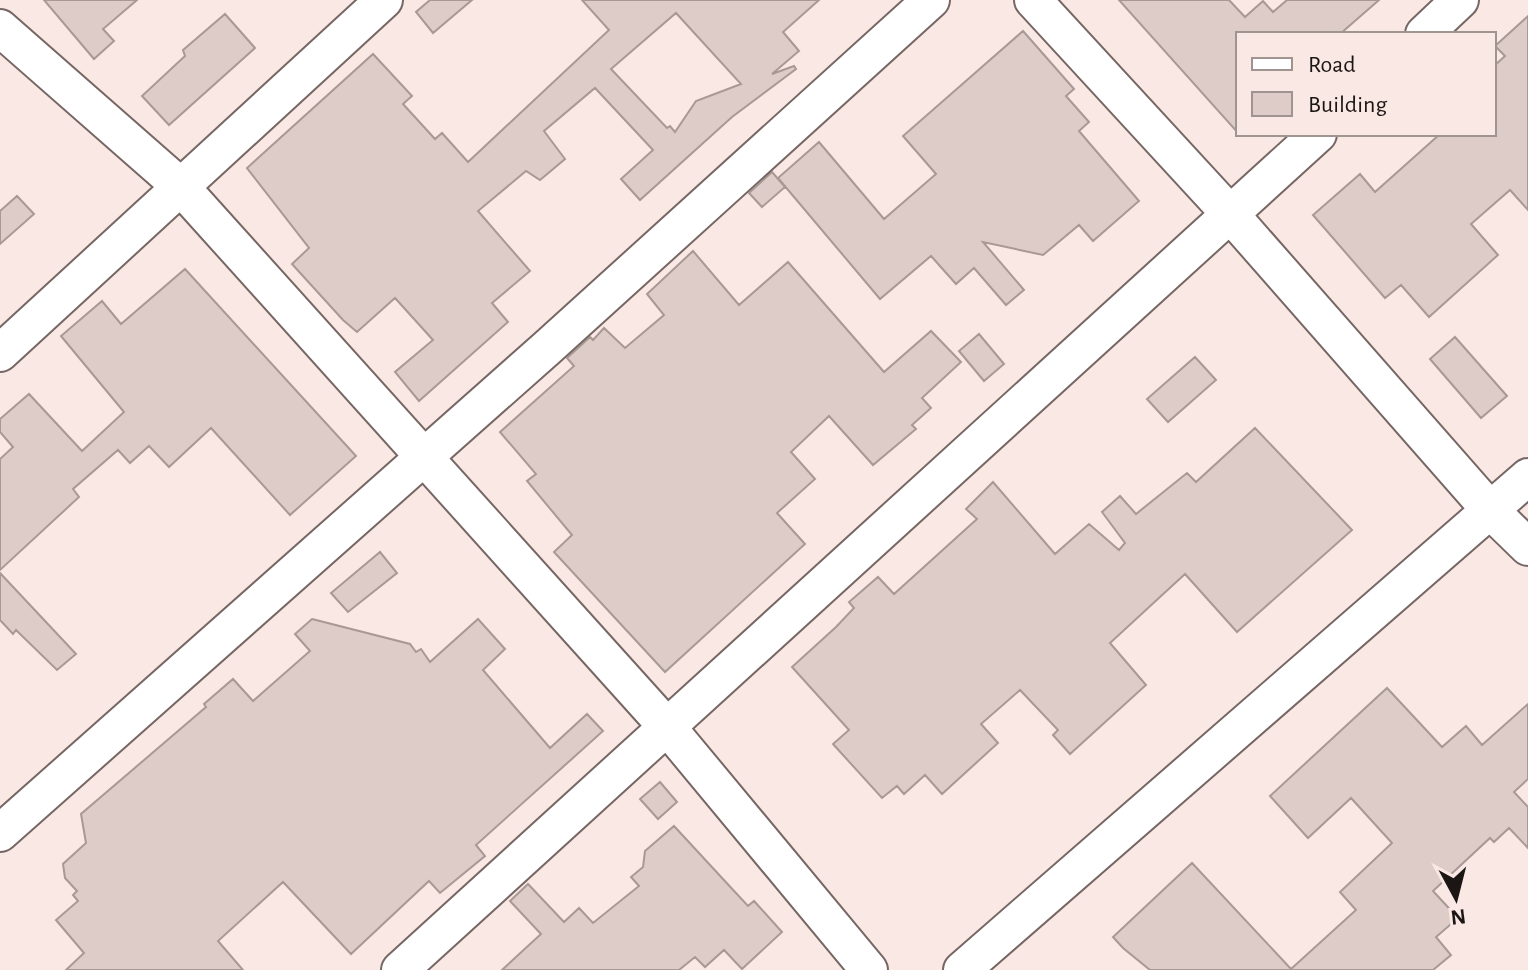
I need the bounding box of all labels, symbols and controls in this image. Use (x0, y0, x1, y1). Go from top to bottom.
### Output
legend (1236, 32, 1496, 136)
text: Road (1308, 53, 1356, 77)
text: Building (1308, 93, 1387, 117)
north arrow (1416, 858, 1496, 938)
text: N (1449, 905, 1467, 929)

